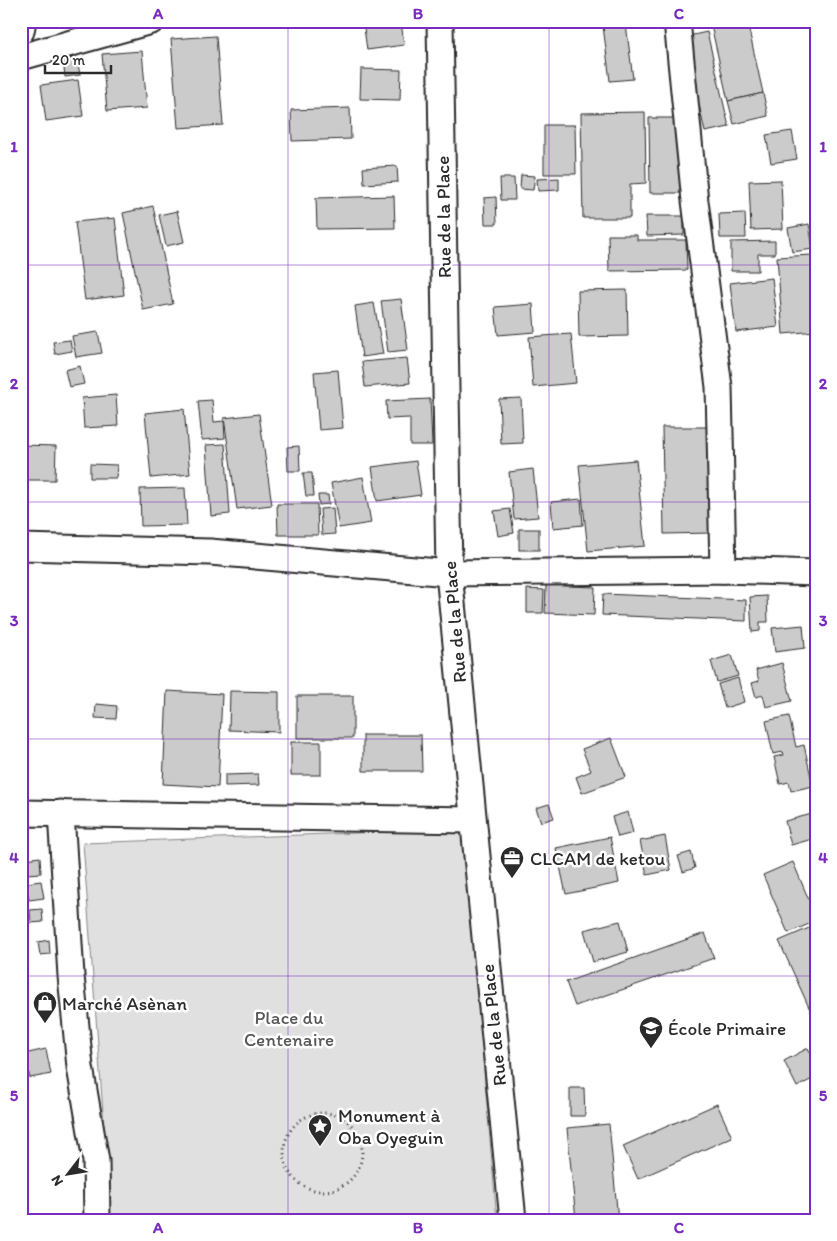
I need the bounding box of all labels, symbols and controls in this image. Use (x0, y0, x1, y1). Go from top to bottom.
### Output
text: A (152, 4, 164, 23)
text: B (413, 4, 424, 23)
text: C (674, 4, 685, 23)
scale bar (45, 42, 111, 74)
text: 20 m (52, 51, 86, 69)
text: 1 (10, 137, 18, 156)
text: 1 (819, 137, 827, 156)
street label: Rue de la Place (431, 156, 456, 278)
text: 2 (10, 374, 19, 393)
text: 2 (819, 374, 828, 393)
street label: Rue de la Place (438, 560, 471, 684)
text: 3 (10, 611, 19, 630)
text: 3 (819, 611, 828, 630)
office icon: CLCAM de ketou (499, 845, 525, 879)
place label: CLCAM de ketou (530, 847, 666, 870)
text: 4 (9, 848, 19, 867)
text: 4 (818, 848, 828, 867)
street label: Rue de la Place (476, 963, 511, 1087)
shop icon: Marché Asènan (32, 990, 58, 1024)
place label: Marché Asènan (62, 992, 187, 1015)
park label: Place du Centenaire (244, 1006, 334, 1051)
school or university icon: École Primaire (638, 1015, 664, 1049)
place label: École Primaire (668, 1017, 786, 1040)
text: 5 (10, 1086, 19, 1105)
text: 5 (819, 1086, 828, 1105)
place label: Monument à Oba Oyeguin (338, 1104, 444, 1149)
place icon: Monument à Oba Oyeguin (307, 1113, 333, 1147)
north arrow (42, 1148, 92, 1198)
text: N (48, 1172, 67, 1189)
text: A (152, 1218, 164, 1237)
text: B (413, 1218, 424, 1237)
text: C (674, 1218, 685, 1237)

